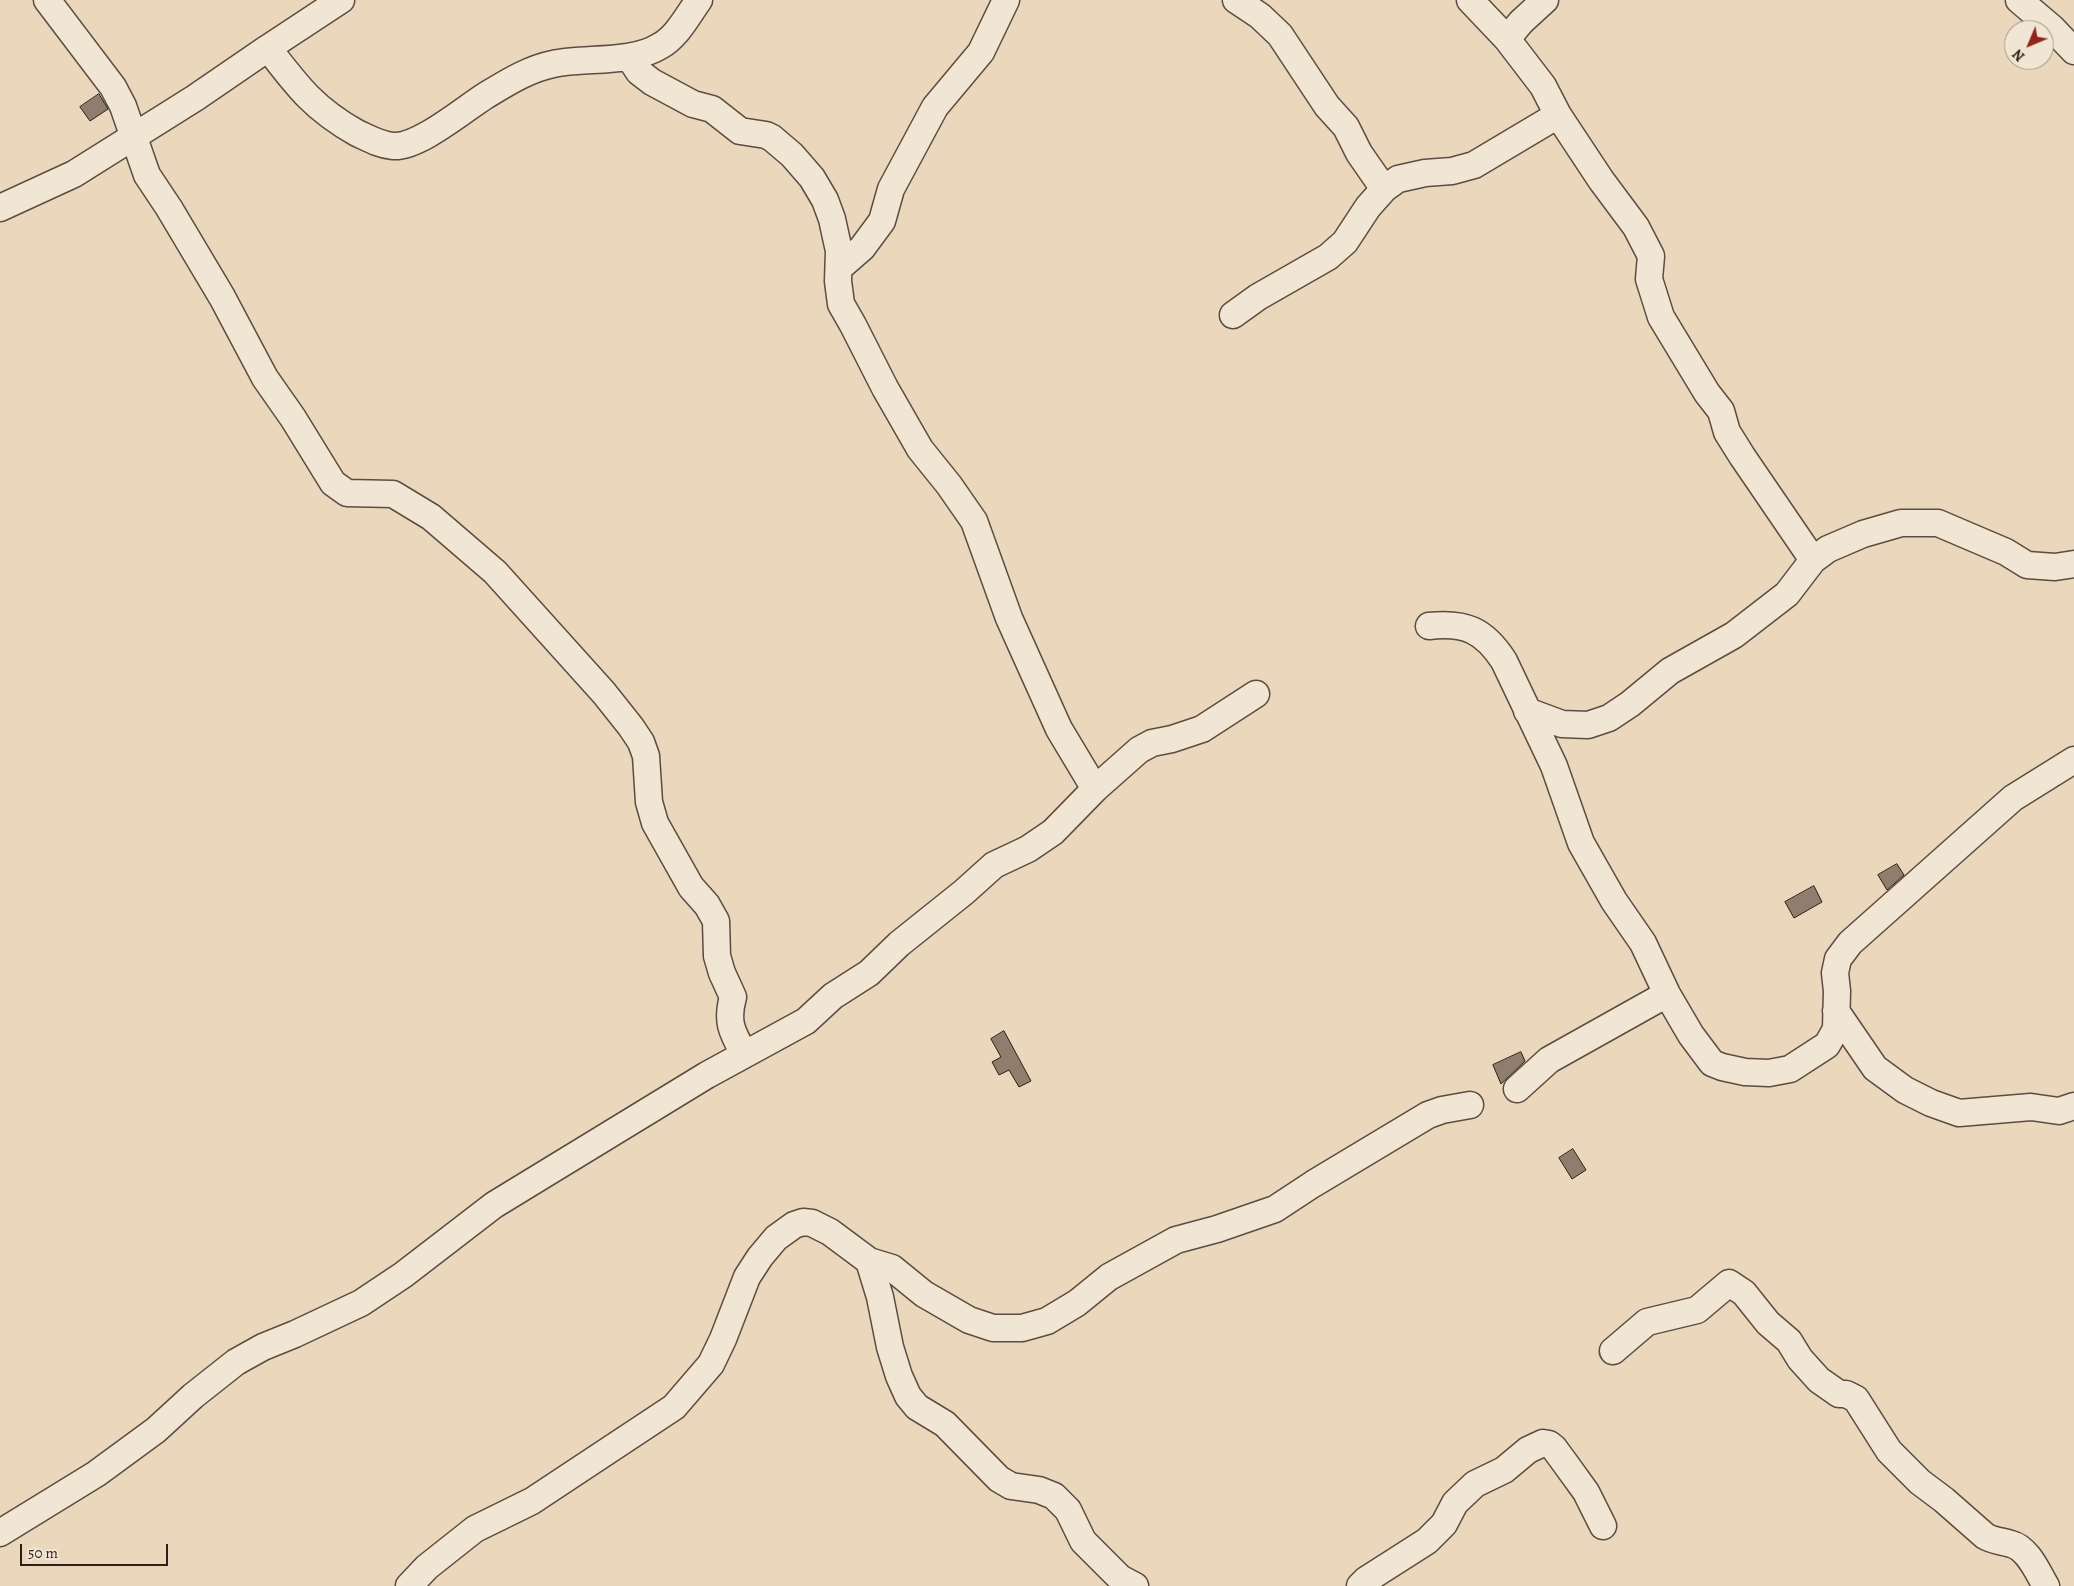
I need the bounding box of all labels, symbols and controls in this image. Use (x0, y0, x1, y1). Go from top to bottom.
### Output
north arrow (2004, 20, 2054, 70)
text: N (2008, 45, 2029, 66)
scale bar (22, 1534, 170, 1566)
text: 50 m (28, 1543, 58, 1563)

